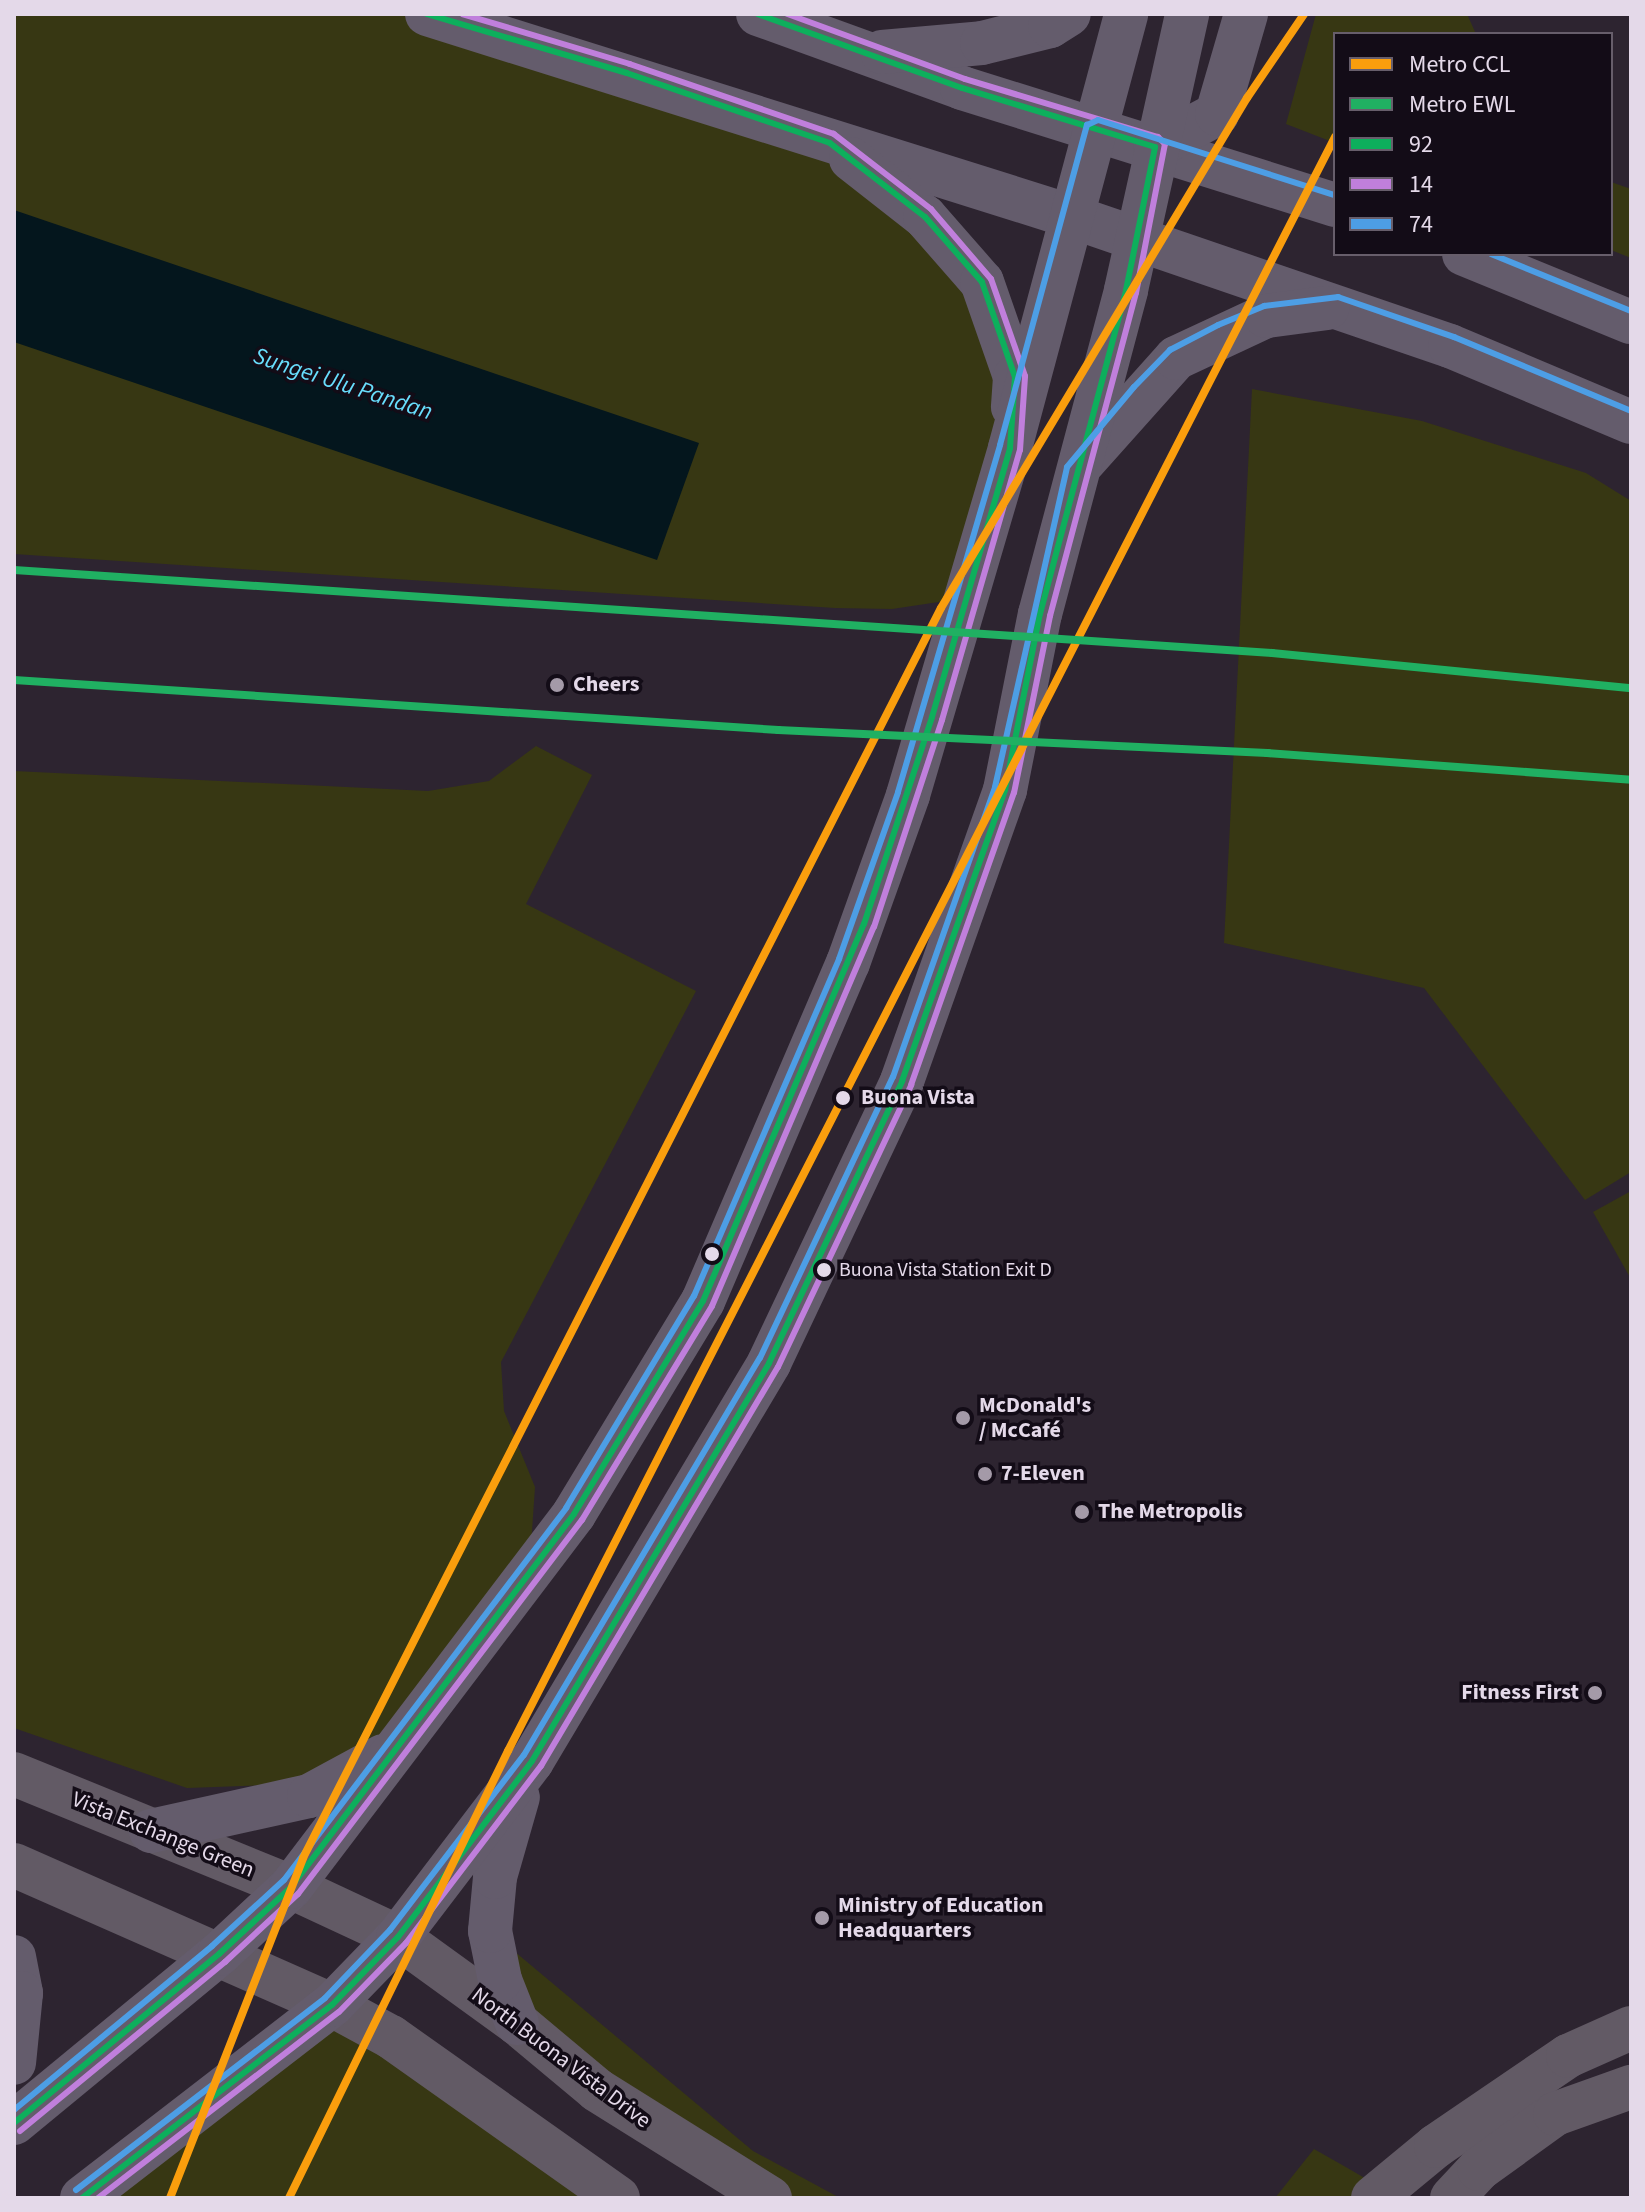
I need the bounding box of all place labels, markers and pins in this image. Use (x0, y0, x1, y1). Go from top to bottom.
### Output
place label: Cheers (573, 672, 639, 698)
marker: Cheers (548, 676, 566, 694)
place label: Buona Vista (861, 1085, 975, 1111)
marker: Buona Vista (832, 1087, 854, 1109)
unlabelled marker (704, 1246, 720, 1262)
place label: Buona Vista Station Exit D (839, 1258, 1052, 1282)
marker: Buona Vista Station Exit D (816, 1262, 832, 1278)
place label: McDonald's / McCafé (979, 1392, 1091, 1444)
marker: McDonald's / McCafé (954, 1409, 972, 1427)
place label: 7-Eleven (1001, 1461, 1085, 1487)
marker: 7-Eleven (976, 1465, 994, 1483)
place label: The Metropolis (1098, 1499, 1243, 1525)
marker: The Metropolis (1073, 1503, 1091, 1521)
place label: Fitness First (1461, 1680, 1579, 1706)
marker: Fitness First (1586, 1684, 1604, 1702)
place label: Ministry of Education Headquarters (838, 1892, 1043, 1944)
marker: Ministry of Education Headquarters (813, 1909, 831, 1927)

